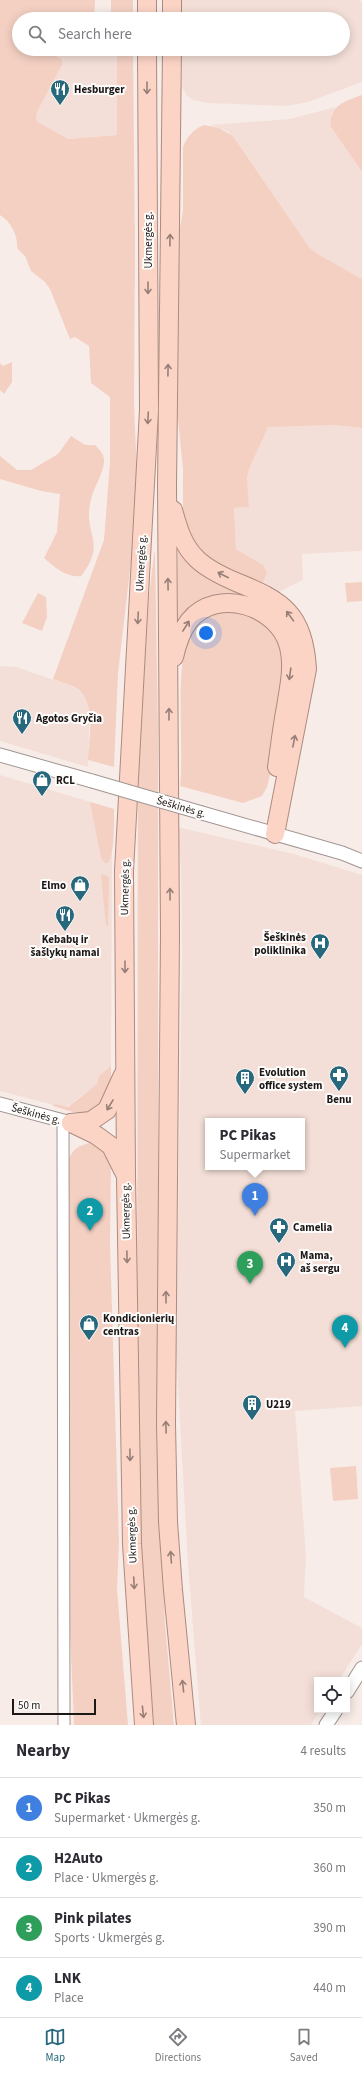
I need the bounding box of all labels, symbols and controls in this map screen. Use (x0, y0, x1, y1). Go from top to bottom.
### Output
search box (12, 12, 350, 56)
icon: search (26, 23, 48, 45)
text: Search here (58, 24, 132, 45)
restaurant icon: Hesburger (49, 78, 71, 106)
one-way arrow (143, 81, 151, 94)
place label: Hesburger (74, 82, 125, 97)
street label: Ukmergės g. (141, 211, 156, 268)
one-way arrow (166, 234, 174, 247)
one-way arrow (144, 281, 152, 294)
one-way arrow (164, 364, 172, 377)
one-way arrow (145, 411, 152, 424)
street label: Ukmergės g. (132, 534, 150, 592)
one-way arrow (217, 571, 229, 579)
one-way arrow (164, 578, 172, 591)
one-way arrow (286, 610, 295, 621)
one-way arrow (134, 611, 141, 624)
one-way arrow (182, 621, 190, 632)
your location (196, 623, 216, 643)
one-way arrow (287, 667, 294, 680)
restaurant icon: Agotos Gryčia (11, 707, 33, 735)
one-way arrow (165, 708, 173, 721)
place label: Agotos Gryčia (35, 711, 102, 726)
one-way arrow (290, 734, 298, 747)
shop icon: RCL (31, 769, 53, 797)
place label: RCL (56, 773, 75, 788)
street label: Šeškinės g. (155, 793, 208, 821)
street label: Ukmergės g. (117, 858, 133, 916)
shop icon: Elmo (69, 874, 91, 902)
place label: Elmo (41, 878, 66, 893)
one-way arrow (166, 888, 174, 901)
restaurant icon: Kebabų ir šašlykų namai (54, 904, 76, 932)
place label: Šeškinės poliklinika (254, 930, 306, 958)
place label: Kebabų ir šašlykų namai (30, 932, 100, 960)
hospital icon: Šeškinės poliklinika (309, 932, 331, 960)
one-way arrow (121, 960, 129, 973)
pharmacy icon: Benu (328, 1064, 350, 1092)
place label: Evolution office system (259, 1065, 322, 1093)
building icon: Evolution office system (234, 1067, 256, 1095)
place label: Benu (327, 1092, 351, 1107)
one-way arrow (105, 1099, 114, 1110)
street label: Šeškinės g. (10, 1100, 63, 1128)
popup (205, 1118, 305, 1170)
text: PC Pikas (220, 1125, 276, 1146)
text: Supermarket (220, 1146, 290, 1164)
street label: Ukmergės g. (118, 1182, 134, 1240)
pin: 1 (242, 1183, 268, 1216)
pin: 2 (77, 1198, 103, 1231)
pharmacy icon: Camelia (268, 1216, 290, 1244)
place label: Camelia (293, 1220, 333, 1235)
place label: Mama, aš sergu (300, 1248, 340, 1276)
one-way arrow (123, 1250, 131, 1263)
hospital icon: Mama, aš sergu (275, 1250, 297, 1278)
pin: 3 (237, 1251, 263, 1284)
one-way arrow (162, 1291, 170, 1304)
place label: Kondicionierių centras (103, 1311, 174, 1339)
shop icon: Kondicionierių centras (78, 1313, 100, 1341)
pin: 4 (332, 1315, 358, 1348)
building icon: U219 (241, 1393, 263, 1421)
place label: U219 (266, 1397, 291, 1412)
one-way arrow (162, 1421, 170, 1434)
one-way arrow (126, 1448, 134, 1461)
street label: Ukmergės g. (124, 1506, 140, 1564)
one-way arrow (167, 1551, 174, 1564)
one-way arrow (130, 1576, 138, 1589)
map controls (314, 1677, 350, 1713)
button: locate (314, 1677, 350, 1713)
one-way arrow (179, 1680, 186, 1693)
scale bar (12, 1697, 96, 1716)
text: 50 m (18, 1698, 40, 1713)
one-way arrow (139, 1705, 147, 1718)
text: Nearby (16, 1739, 70, 1763)
text: 4 results (301, 1742, 346, 1760)
text: PC Pikas (54, 1788, 110, 1809)
text: 1 (26, 1799, 32, 1817)
text: 350 m (313, 1799, 346, 1817)
text: Supermarket · Ukmergės g. (54, 1809, 200, 1827)
text: H2Auto (54, 1848, 103, 1869)
text: 2 (26, 1859, 32, 1877)
text: 360 m (313, 1859, 346, 1877)
text: Place · Ukmergės g. (54, 1869, 159, 1887)
text: Pink pilates (54, 1908, 131, 1929)
text: 3 (26, 1919, 32, 1937)
text: 390 m (313, 1919, 346, 1937)
text: Sports · Ukmergės g. (54, 1929, 165, 1947)
text: LNK (54, 1968, 81, 1989)
text: 4 (26, 1979, 32, 1997)
text: 440 m (313, 1979, 346, 1997)
text: Place (54, 1989, 83, 2007)
tab: Map (44, 2026, 66, 2065)
tab: Directions (155, 2026, 201, 2065)
tab: Saved (290, 2026, 318, 2065)

